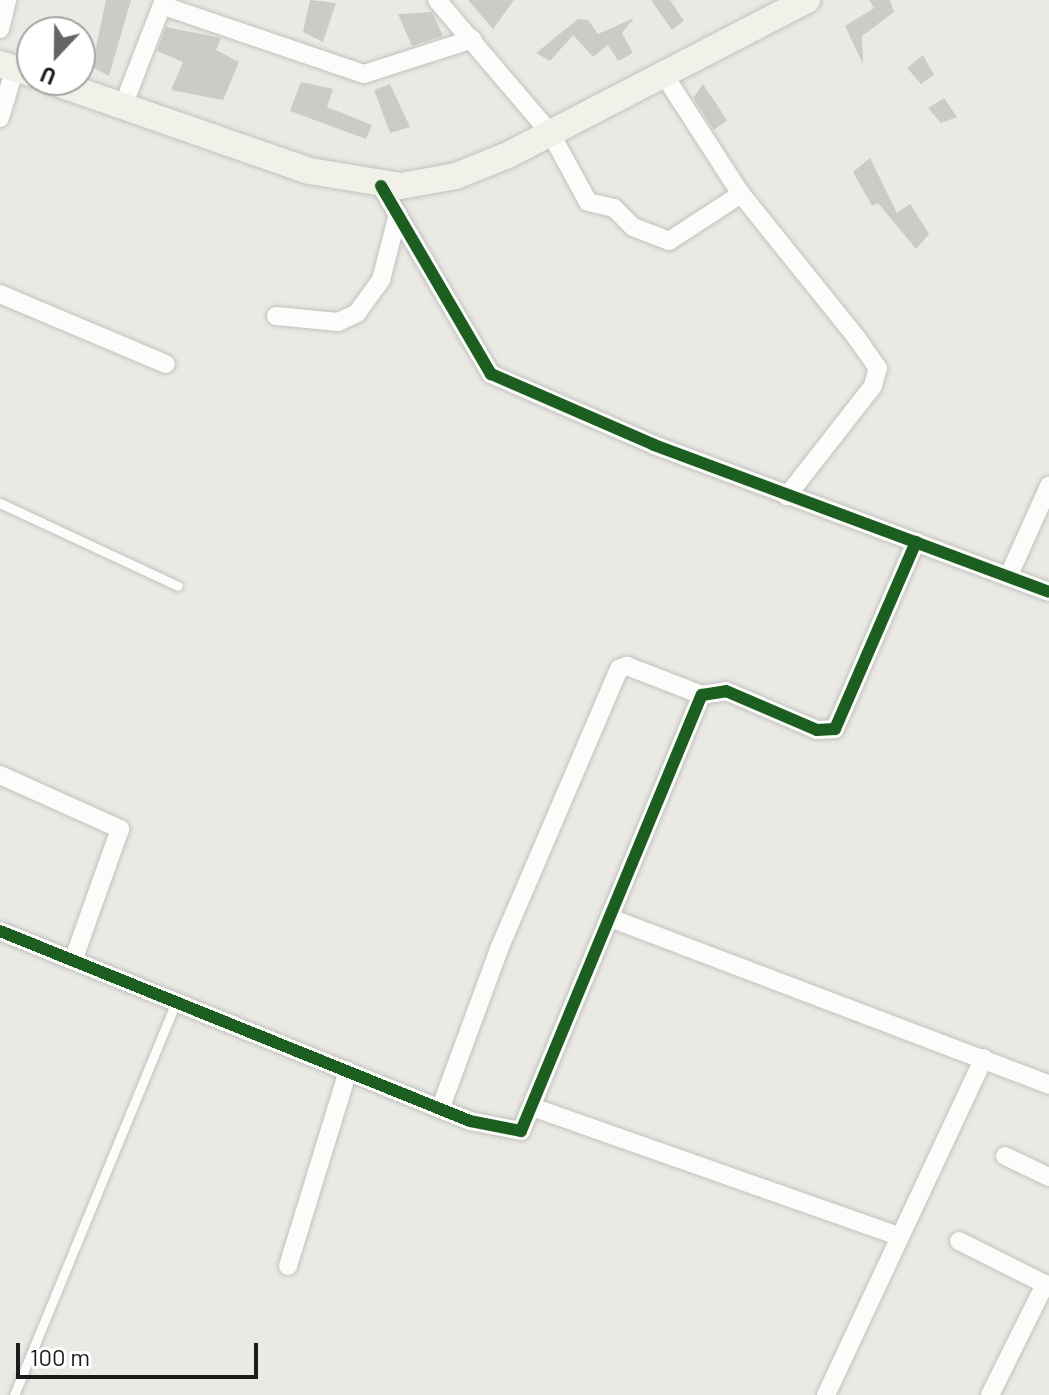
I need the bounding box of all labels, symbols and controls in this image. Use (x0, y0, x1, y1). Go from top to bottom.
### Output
north arrow (16, 16, 96, 96)
text: U (36, 62, 59, 91)
scale bar (20, 1327, 262, 1377)
text: 100 m (30, 1342, 90, 1371)

